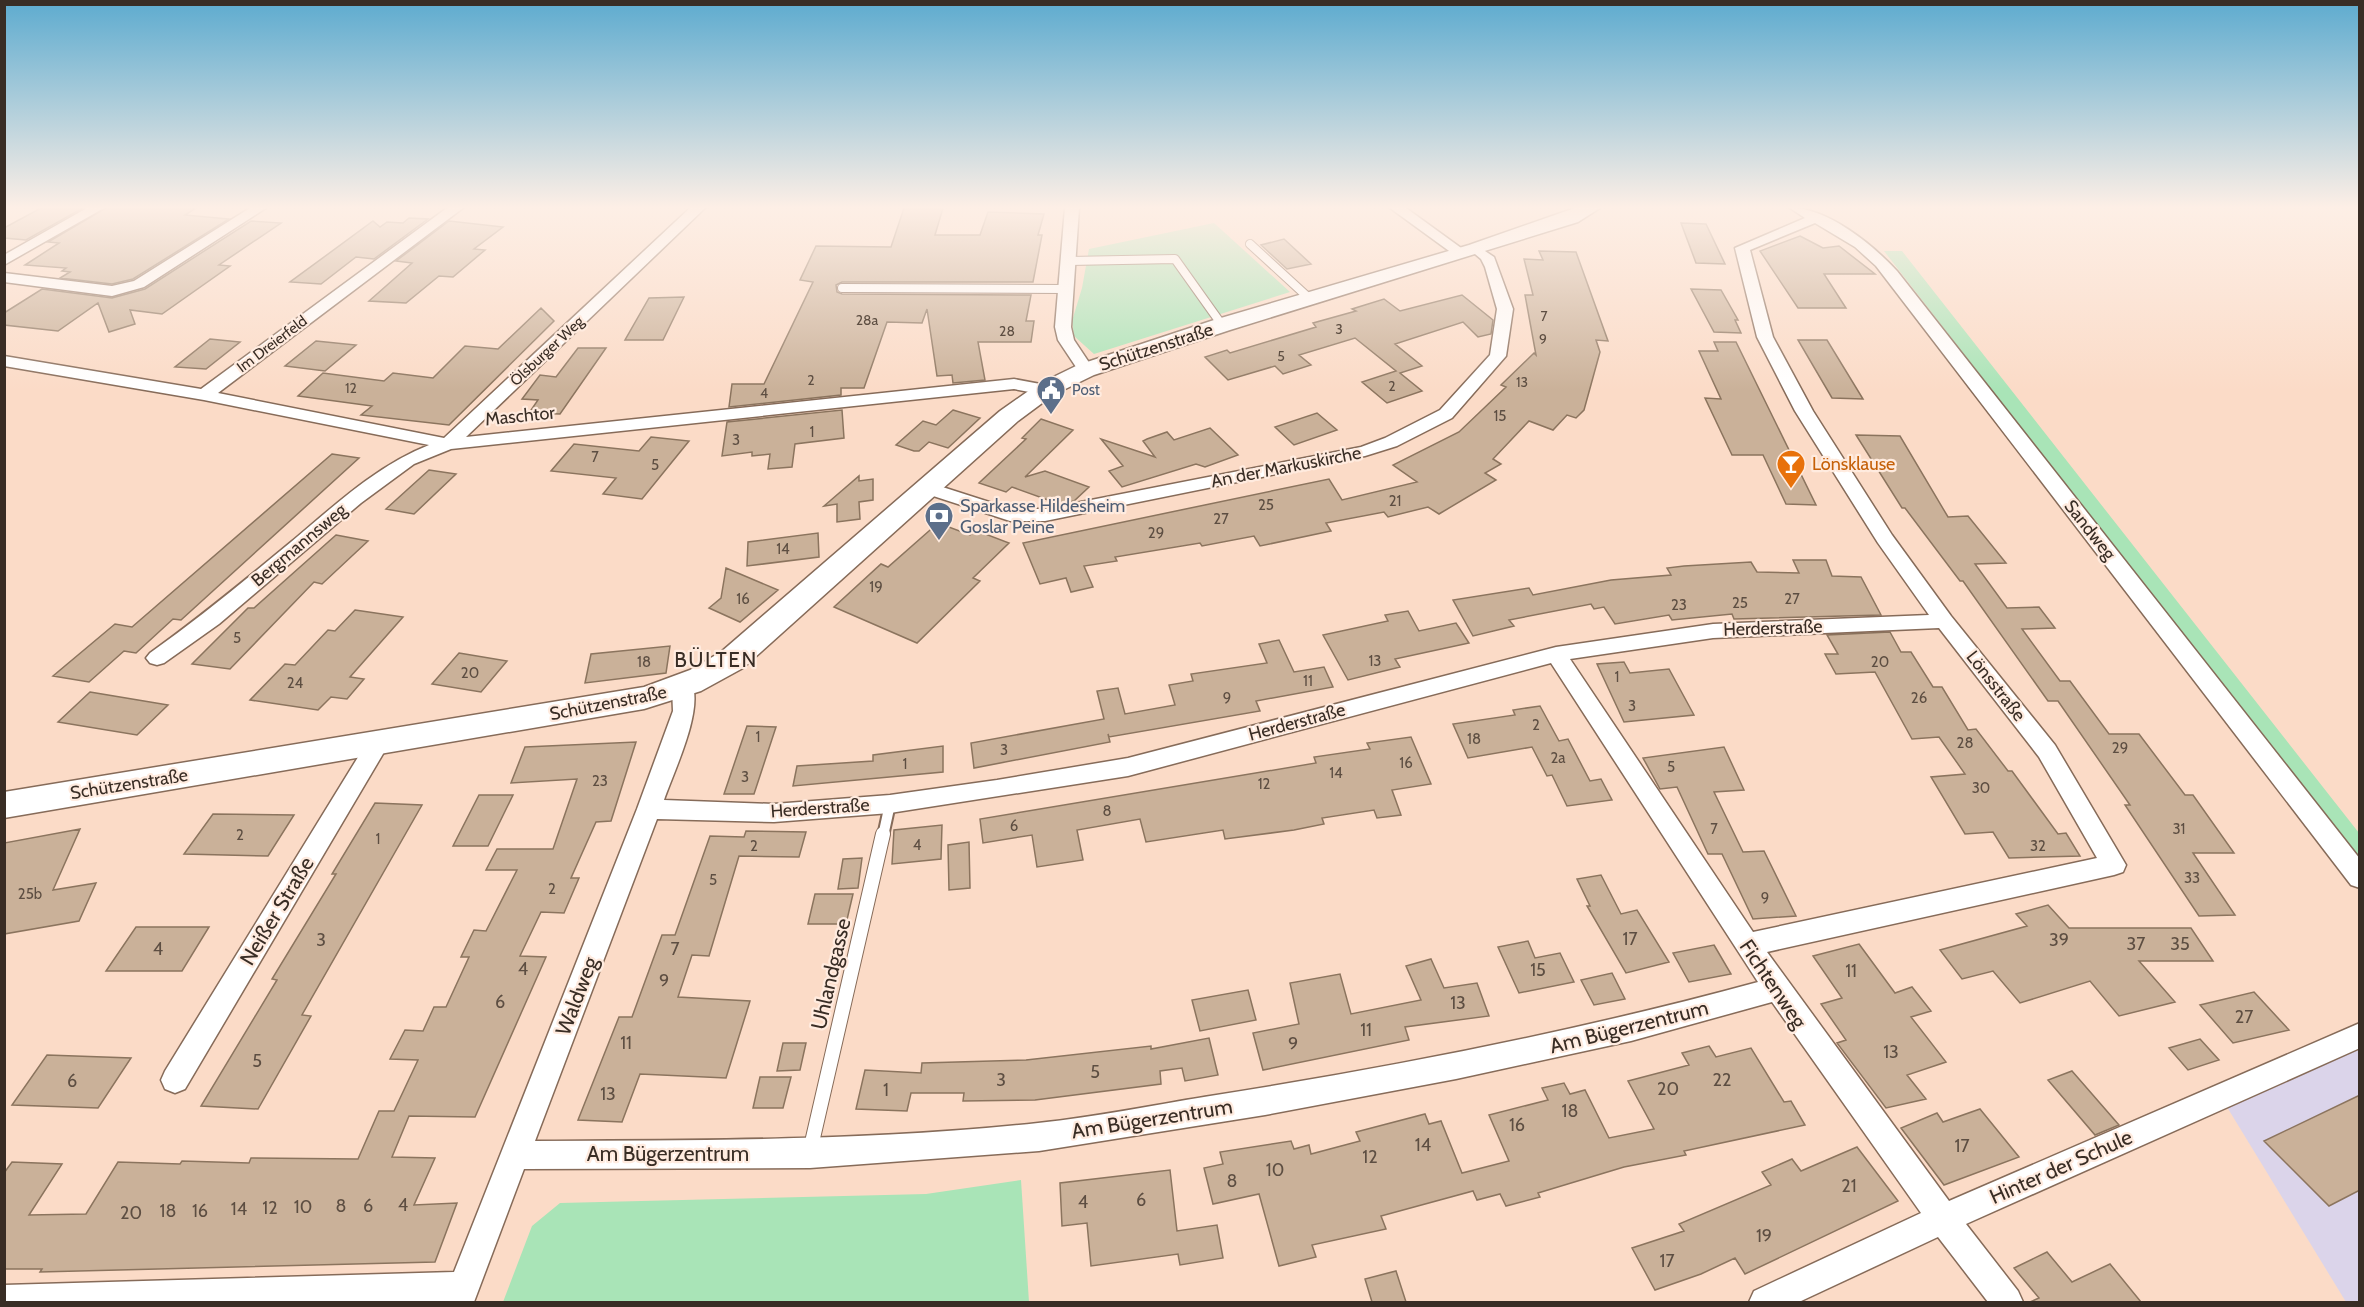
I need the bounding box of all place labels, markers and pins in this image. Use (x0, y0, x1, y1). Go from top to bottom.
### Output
public building icon: Post (1035, 374, 1067, 416)
place label: Post (1072, 381, 1100, 399)
bar icon: Lönsklause (1775, 448, 1807, 490)
place label: Lönsklause (1812, 453, 1895, 475)
place label: Sparkasse Hildesheim Goslar Peine (960, 495, 1125, 538)
bank icon: Sparkasse Hildesheim Goslar Peine (923, 500, 955, 542)

